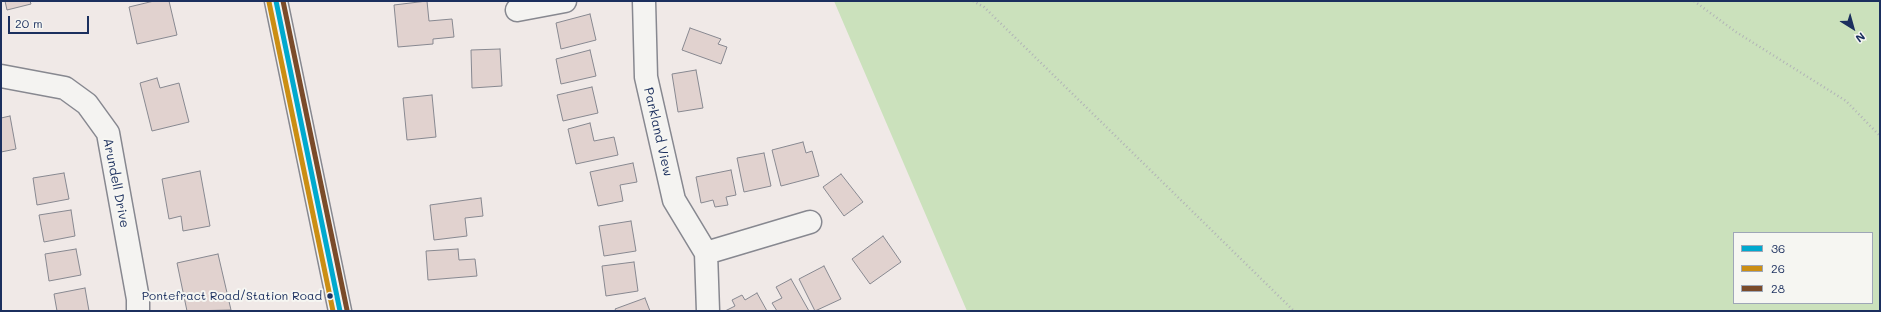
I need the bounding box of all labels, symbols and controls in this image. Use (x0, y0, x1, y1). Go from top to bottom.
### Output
scale bar (10, 8, 91, 34)
north arrow (1833, 8, 1873, 48)
text: 20 m (15, 15, 43, 31)
text: N (1853, 29, 1868, 46)
street label: Parkland View (640, 86, 676, 178)
street label: Arundell Drive (100, 137, 132, 229)
legend (1733, 232, 1873, 304)
text: 36 (1771, 240, 1785, 256)
text: 26 (1771, 260, 1785, 276)
text: 28 (1771, 280, 1785, 296)
place label: Pontefract Road/Station Road (142, 289, 322, 303)
marker: Pontefract Road/Station Road (325, 291, 335, 301)

